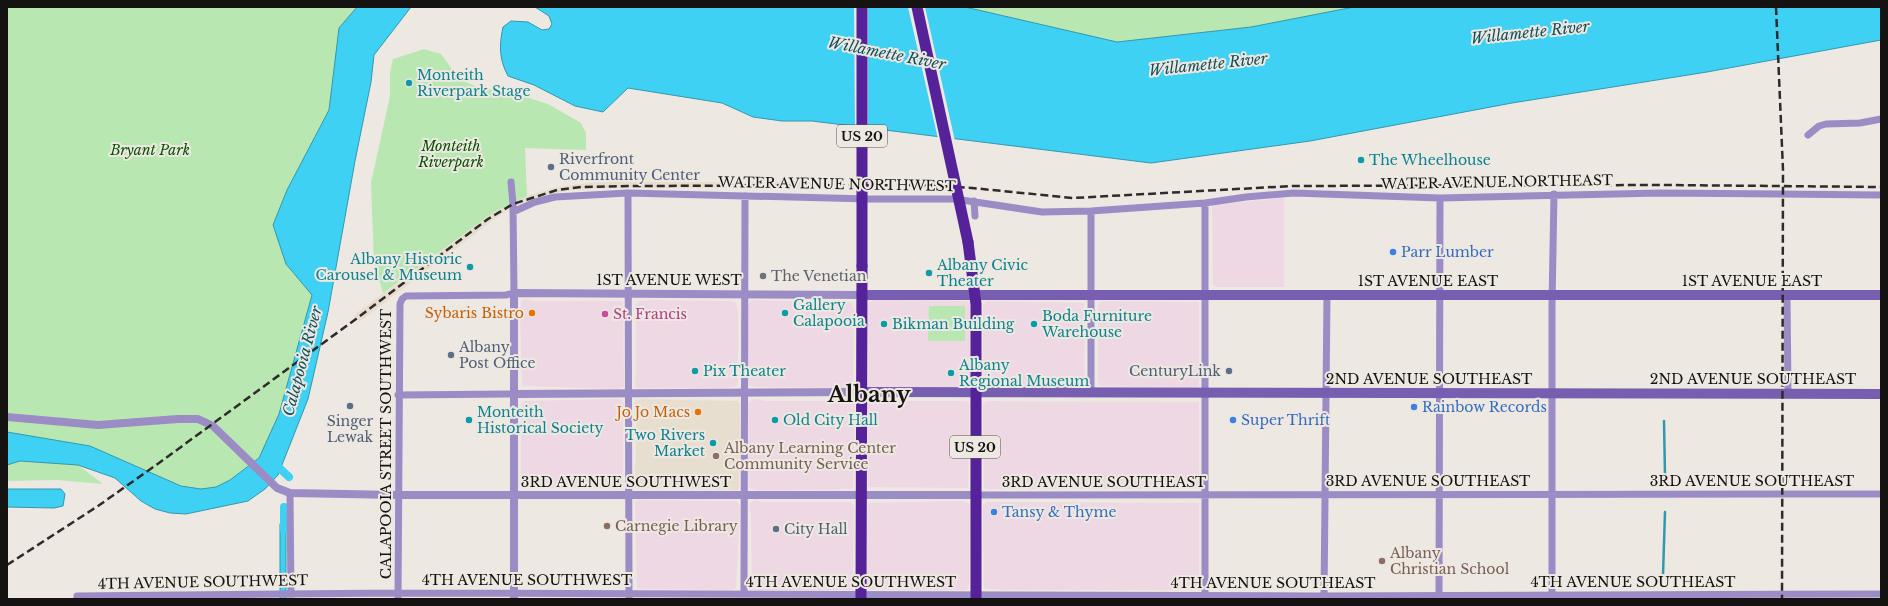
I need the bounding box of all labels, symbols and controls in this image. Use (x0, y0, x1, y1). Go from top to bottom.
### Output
water label: Willamette River (1470, 16, 1591, 48)
water label: Willamette River (827, 32, 949, 74)
water label: Willamette River (1148, 48, 1269, 80)
place label: Monteith Riverpark Stage (417, 66, 530, 100)
marker: Monteith Riverpark Stage (404, 78, 414, 88)
road number: US 20 (837, 125, 887, 147)
park label: Monteith Riverpark (417, 137, 484, 171)
park label: Bryant Park (109, 141, 190, 159)
place label: Riverfront Community Center (559, 150, 700, 184)
place label: The Wheelhouse (1369, 151, 1491, 169)
marker: The Wheelhouse (1356, 155, 1366, 165)
marker: Riverfront Community Center (546, 162, 556, 172)
street label: WATER AVENUE NORTHEAST (1380, 171, 1613, 193)
street label: WATER AVENUE NORTHWEST (717, 173, 956, 195)
place label: Parr Lumber (1401, 243, 1494, 261)
marker: Parr Lumber (1388, 247, 1398, 257)
place label: Albany Historic Carousel & Museum (316, 250, 462, 284)
place label: Albany Civic Theater (936, 256, 1028, 290)
marker: Albany Historic Carousel & Museum (465, 262, 475, 272)
place label: The Venetian (771, 267, 867, 285)
marker: Albany Civic Theater (924, 268, 934, 278)
street label: 1ST AVENUE WEST (596, 271, 742, 289)
marker: The Venetian (758, 271, 768, 281)
street label: 1ST AVENUE EAST (1358, 272, 1498, 290)
street label: 1ST AVENUE EAST (1682, 272, 1822, 290)
place label: Gallery Calapooia (793, 296, 865, 330)
water label: Calapooia River (278, 303, 326, 418)
place label: Sybaris Bistro (425, 304, 524, 322)
place label: St. Francis (613, 305, 687, 323)
place label: Boda Furniture Warehouse (1041, 307, 1152, 341)
marker: Sybaris Bistro (527, 308, 537, 318)
marker: Gallery Calapooia (780, 308, 790, 318)
street label: CALAPOOIA STREET SOUTHWEST (377, 309, 395, 579)
marker: St. Francis (600, 309, 610, 319)
place label: Bikman Building (892, 315, 1015, 333)
marker: Bikman Building (879, 319, 889, 329)
marker: Boda Furniture Warehouse (1029, 319, 1039, 329)
place label: Albany Post Office (458, 338, 535, 372)
marker: Albany Post Office (446, 350, 456, 360)
place label: Albany Regional Museum (958, 356, 1089, 390)
place label: Pix Theater (703, 362, 786, 380)
place label: CenturyLink (1129, 362, 1221, 380)
marker: Pix Theater (690, 366, 700, 376)
marker: CenturyLink (1224, 366, 1234, 376)
marker: Albany Regional Museum (946, 368, 956, 378)
street label: 2ND AVENUE SOUTHEAST (1326, 370, 1532, 388)
street label: 2ND AVENUE SOUTHEAST (1650, 370, 1856, 388)
district label: Albany (827, 381, 911, 408)
place label: Rainbow Records (1422, 398, 1547, 416)
marker: Singer Lewak (345, 401, 355, 411)
marker: Rainbow Records (1409, 402, 1419, 412)
place label: Monteith Historical Society (477, 403, 604, 437)
place label: Jo Jo Macs (615, 403, 690, 421)
marker: Jo Jo Macs (693, 407, 703, 417)
place label: Old City Hall (783, 411, 878, 429)
place label: Super Thrift (1241, 411, 1331, 429)
place label: Singer Lewak (327, 412, 374, 446)
marker: Monteith Historical Society (464, 415, 474, 425)
marker: Old City Hall (770, 415, 780, 425)
marker: Super Thrift (1228, 415, 1238, 425)
place label: Two Rivers Market (625, 426, 706, 460)
road number: US 20 (950, 436, 1000, 458)
marker: Two Rivers Market (708, 438, 718, 448)
place label: Albany Learning Center Community Service (723, 439, 896, 473)
marker: Albany Learning Center Community Service (711, 451, 721, 461)
street label: 3RD AVENUE SOUTHEAST (1326, 472, 1530, 490)
street label: 3RD AVENUE SOUTHEAST (1650, 472, 1854, 490)
street label: 3RD AVENUE SOUTHWEST (521, 473, 731, 491)
street label: 3RD AVENUE SOUTHEAST (1002, 473, 1206, 491)
place label: Tansy & Thyme (1002, 503, 1116, 521)
marker: Tansy & Thyme (989, 507, 999, 517)
place label: Carnegie Library (615, 517, 738, 535)
place label: City Hall (784, 520, 848, 538)
marker: Carnegie Library (602, 521, 612, 531)
marker: City Hall (771, 524, 781, 534)
place label: Albany Christian School (1389, 544, 1510, 578)
marker: Albany Christian School (1377, 556, 1387, 566)
street label: 4TH AVENUE SOUTHWEST (98, 571, 308, 593)
street label: 4TH AVENUE SOUTHWEST (422, 571, 632, 589)
street label: 4TH AVENUE SOUTHWEST (746, 573, 956, 591)
street label: 4TH AVENUE SOUTHEAST (1531, 573, 1735, 591)
street label: 4TH AVENUE SOUTHEAST (1171, 574, 1375, 592)

